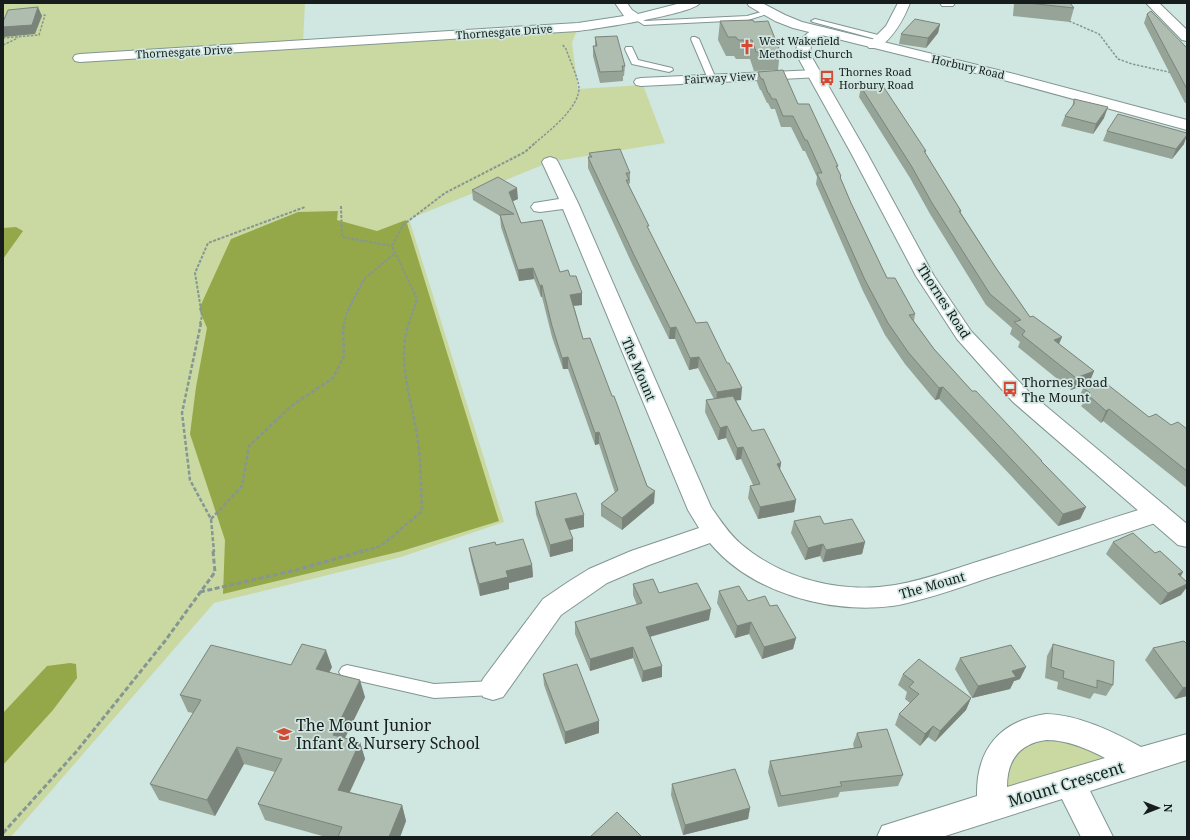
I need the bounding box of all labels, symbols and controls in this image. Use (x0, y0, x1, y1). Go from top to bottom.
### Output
street label: Thornesgate Drive (455, 21, 553, 42)
place label: West Wakefield Methodist Church (759, 33, 853, 61)
church icon: West Wakefield Methodist Church (738, 38, 756, 56)
street label: Thornesgate Drive (135, 41, 233, 62)
street label: Horbury Road (930, 51, 1006, 82)
place label: Thornes Road Horbury Road (839, 64, 914, 92)
street label: Fairway View (684, 68, 757, 87)
bus stop icon: Thornes Road Horbury Road (818, 69, 836, 87)
street label: Thornes Road (913, 260, 975, 342)
street label: The Mount (618, 334, 661, 404)
place label: Thornes Road The Mount (1022, 373, 1108, 406)
bus stop icon: Thornes Road The Mount (1001, 380, 1019, 398)
street label: The Mount (897, 567, 967, 603)
place label: The Mount Junior Infant & Nursery School (296, 714, 480, 754)
school or university icon: The Mount Junior Infant & Nursery School (275, 725, 293, 743)
street label: Mount Crescent (1005, 756, 1127, 812)
north arrow (1138, 788, 1178, 828)
text: N (1161, 804, 1176, 813)

